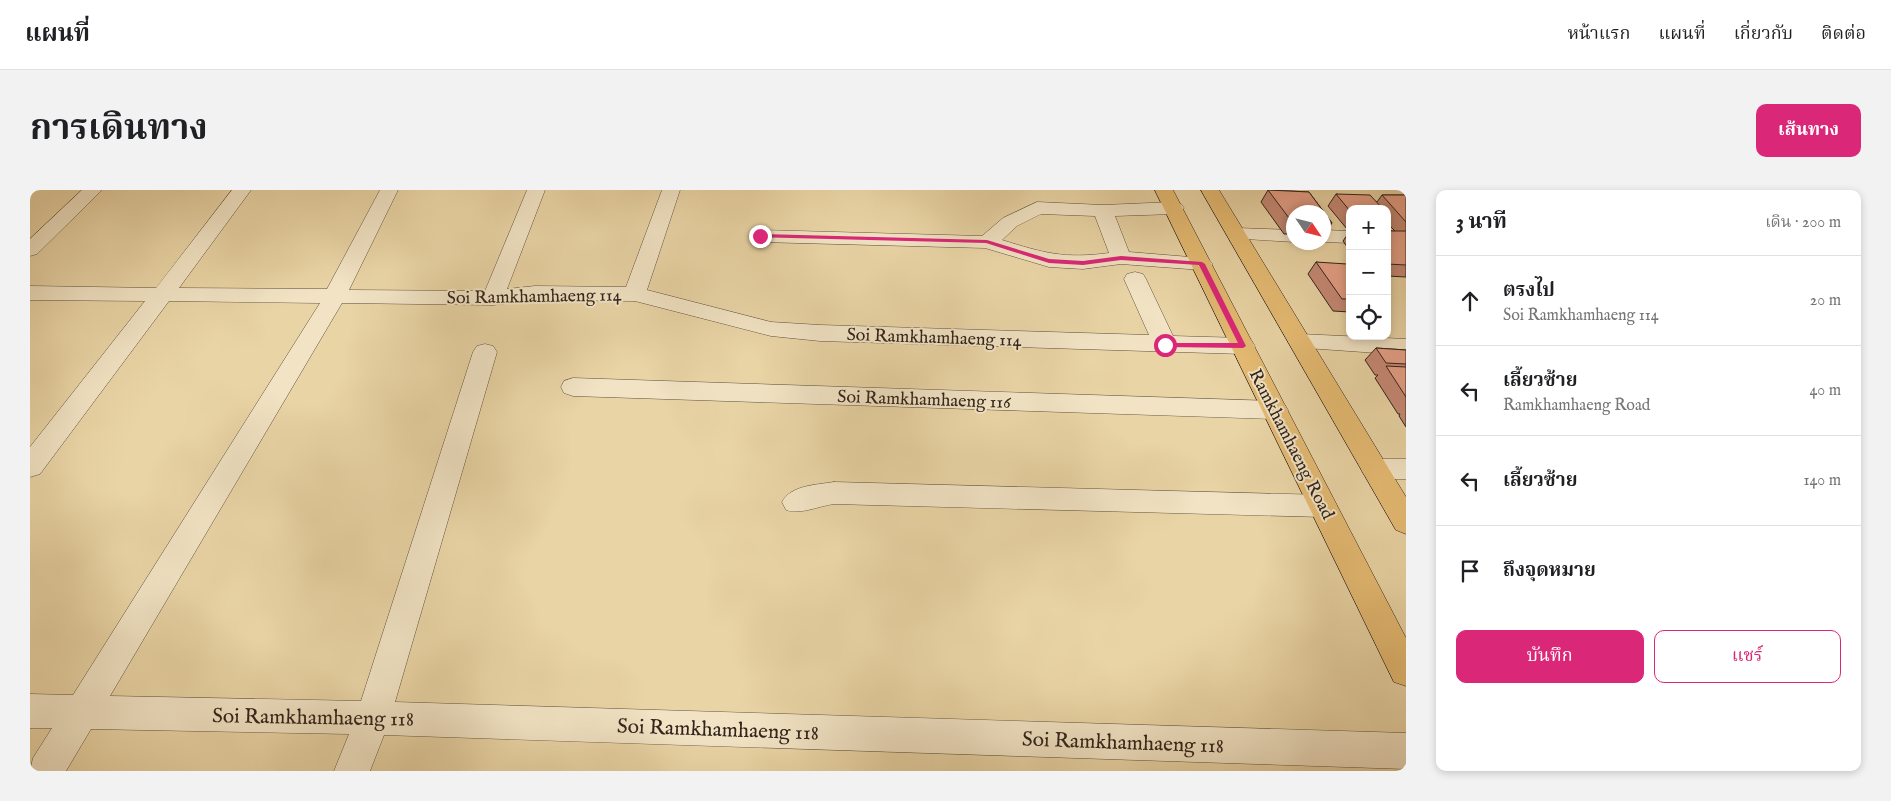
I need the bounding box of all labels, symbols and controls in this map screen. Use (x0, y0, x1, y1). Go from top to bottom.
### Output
text: แผนที่ (25, 19, 90, 50)
text: หน้าแรก (1567, 23, 1630, 46)
text: แผนที่ (1658, 23, 1706, 46)
text: เกี่ยวกับ (1734, 23, 1793, 46)
text: ติดต่อ (1821, 23, 1866, 46)
button: เส้นทาง (1756, 104, 1861, 157)
text: การเดินทาง (30, 107, 208, 152)
north arrow (1286, 205, 1331, 250)
map controls (1346, 205, 1391, 340)
button: + (1346, 205, 1391, 250)
text: 3 นาที (1456, 209, 1507, 236)
text: เดิน · 200 m (1765, 213, 1841, 233)
route end (749, 225, 772, 248)
button: − (1346, 250, 1391, 295)
text: ตรงไป (1503, 279, 1555, 303)
street label: Soi Ramkhamhaeng 114 (446, 284, 622, 311)
icon: ahead (1456, 287, 1484, 315)
text: 20 m (1810, 291, 1841, 311)
button: locate (1346, 295, 1391, 340)
text: Soi Ramkhamhaeng 114 (1503, 306, 1659, 326)
street label: Soi Ramkhamhaeng 114 (846, 324, 1022, 353)
route start (1154, 334, 1177, 357)
street label: Ramkhamhaeng Road (1243, 366, 1339, 524)
text: เลี้ยวซ้าย (1503, 369, 1577, 393)
icon: left (1456, 377, 1484, 405)
text: 40 m (1809, 381, 1841, 401)
street label: Soi Ramkhamhaeng 116 (837, 386, 1012, 415)
text: Ramkhamhaeng Road (1503, 396, 1650, 416)
icon: left (1456, 467, 1484, 495)
text: เลี้ยวซ้าย (1503, 469, 1577, 493)
text: 140 m (1803, 471, 1841, 491)
icon: arrive (1456, 557, 1484, 585)
text: ถึงจุดหมาย (1503, 559, 1596, 583)
button: บันทึก (1456, 630, 1644, 683)
button: แชร์ (1654, 630, 1841, 683)
street label: Soi Ramkhamhaeng 118 (212, 703, 414, 734)
street label: Soi Ramkhamhaeng 118 (617, 713, 819, 748)
street label: Soi Ramkhamhaeng 118 (1022, 726, 1224, 761)

